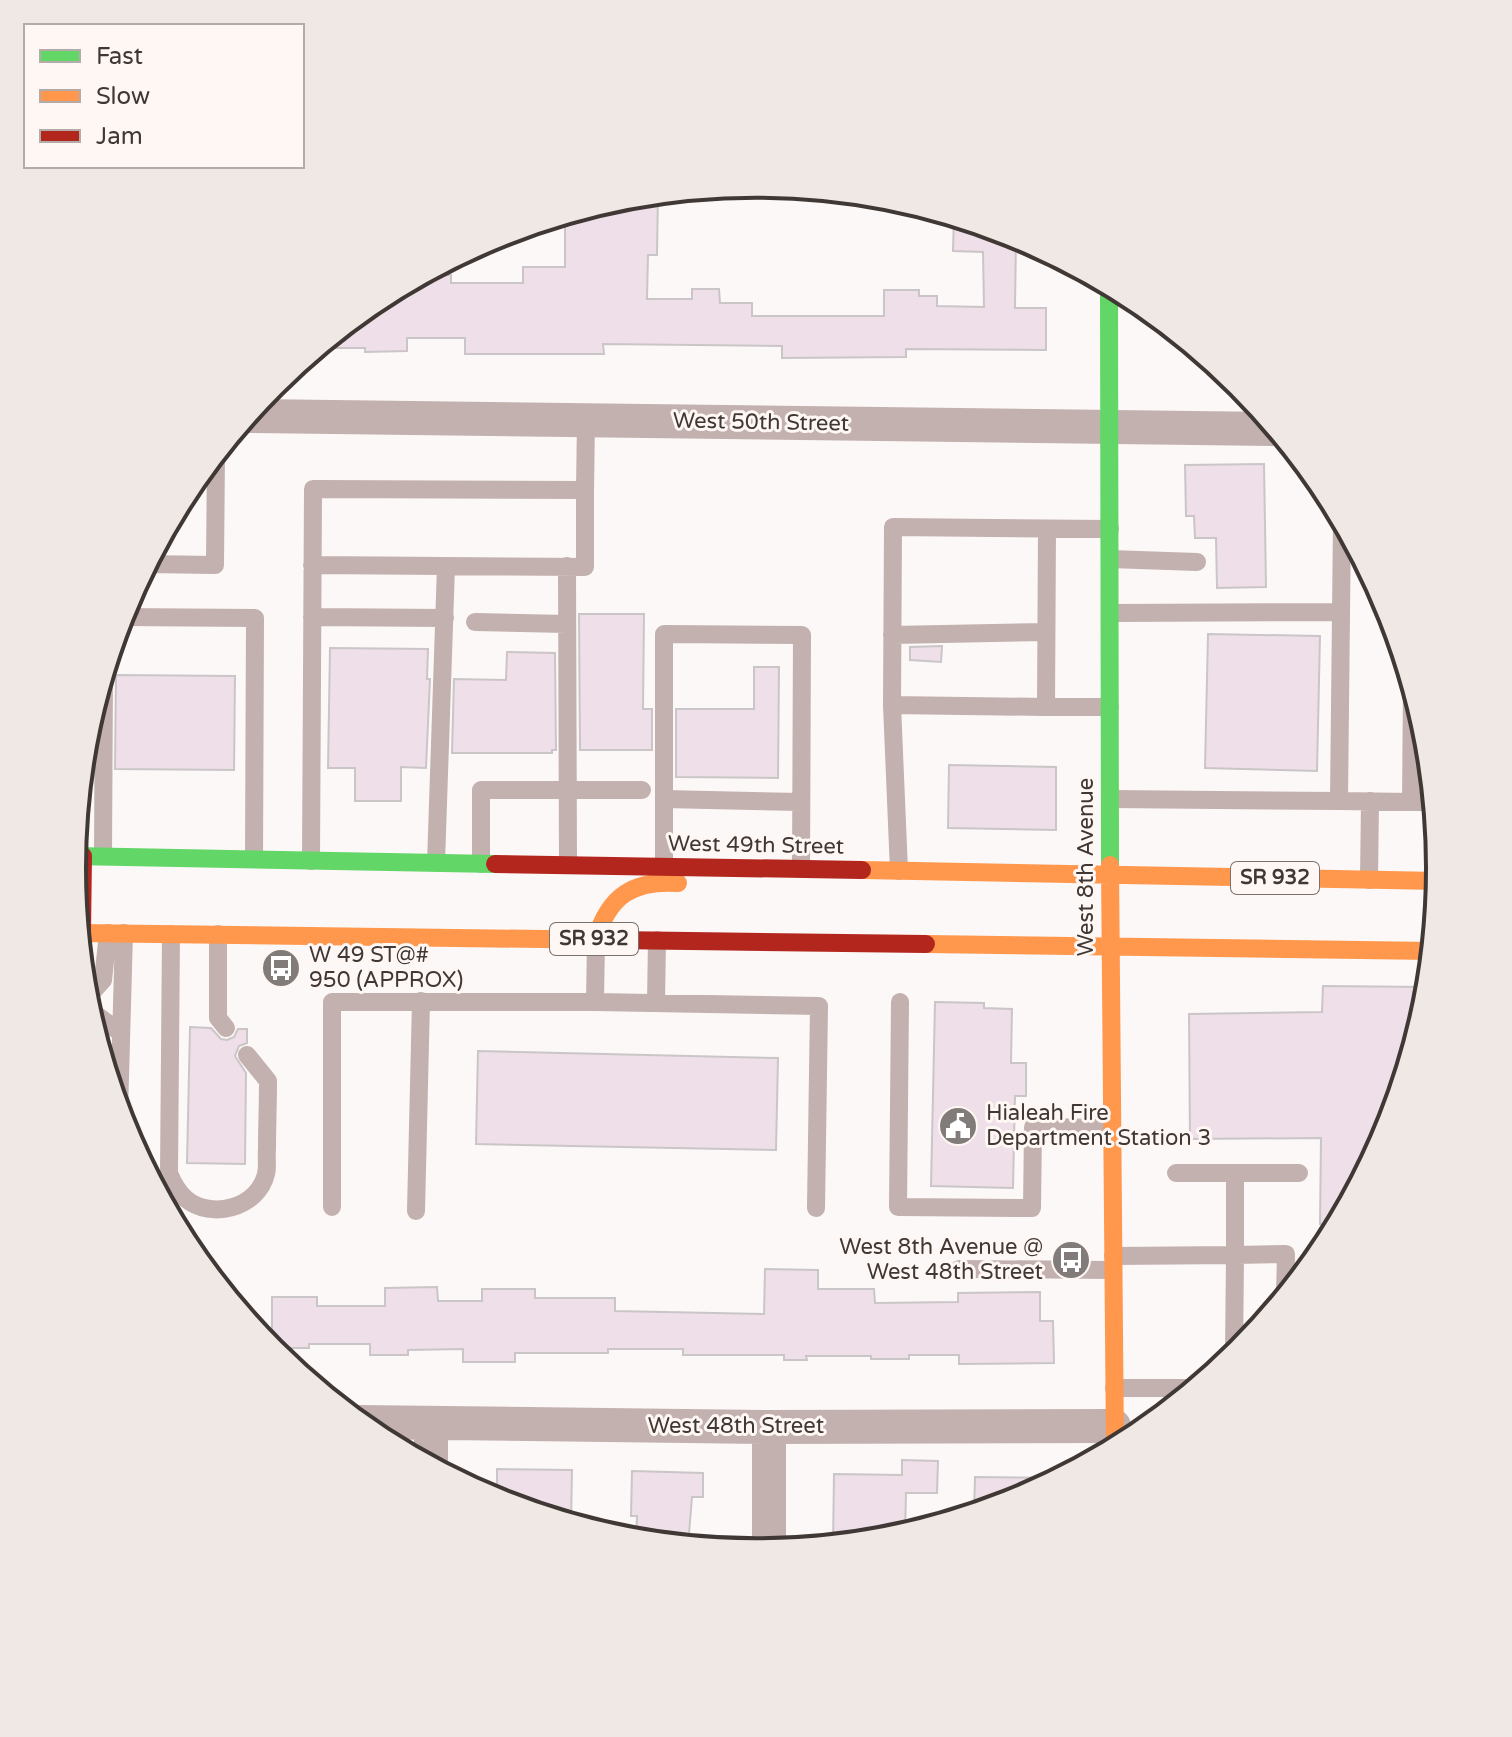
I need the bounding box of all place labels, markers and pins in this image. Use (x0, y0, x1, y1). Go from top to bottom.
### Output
place label: W 49 ST@# 950 (APPROX) (309, 942, 463, 993)
bus stop icon: W 49 ST@# 950 (APPROX) (260, 947, 302, 989)
place label: Hialeah Fire Department Station 3 (986, 1100, 1211, 1151)
public building icon: Hialeah Fire Department Station 3 (937, 1105, 979, 1147)
place label: West 8th Avenue @ West 48th Street (839, 1234, 1043, 1285)
bus stop icon: West 8th Avenue @ West 48th Street (1050, 1239, 1092, 1281)

